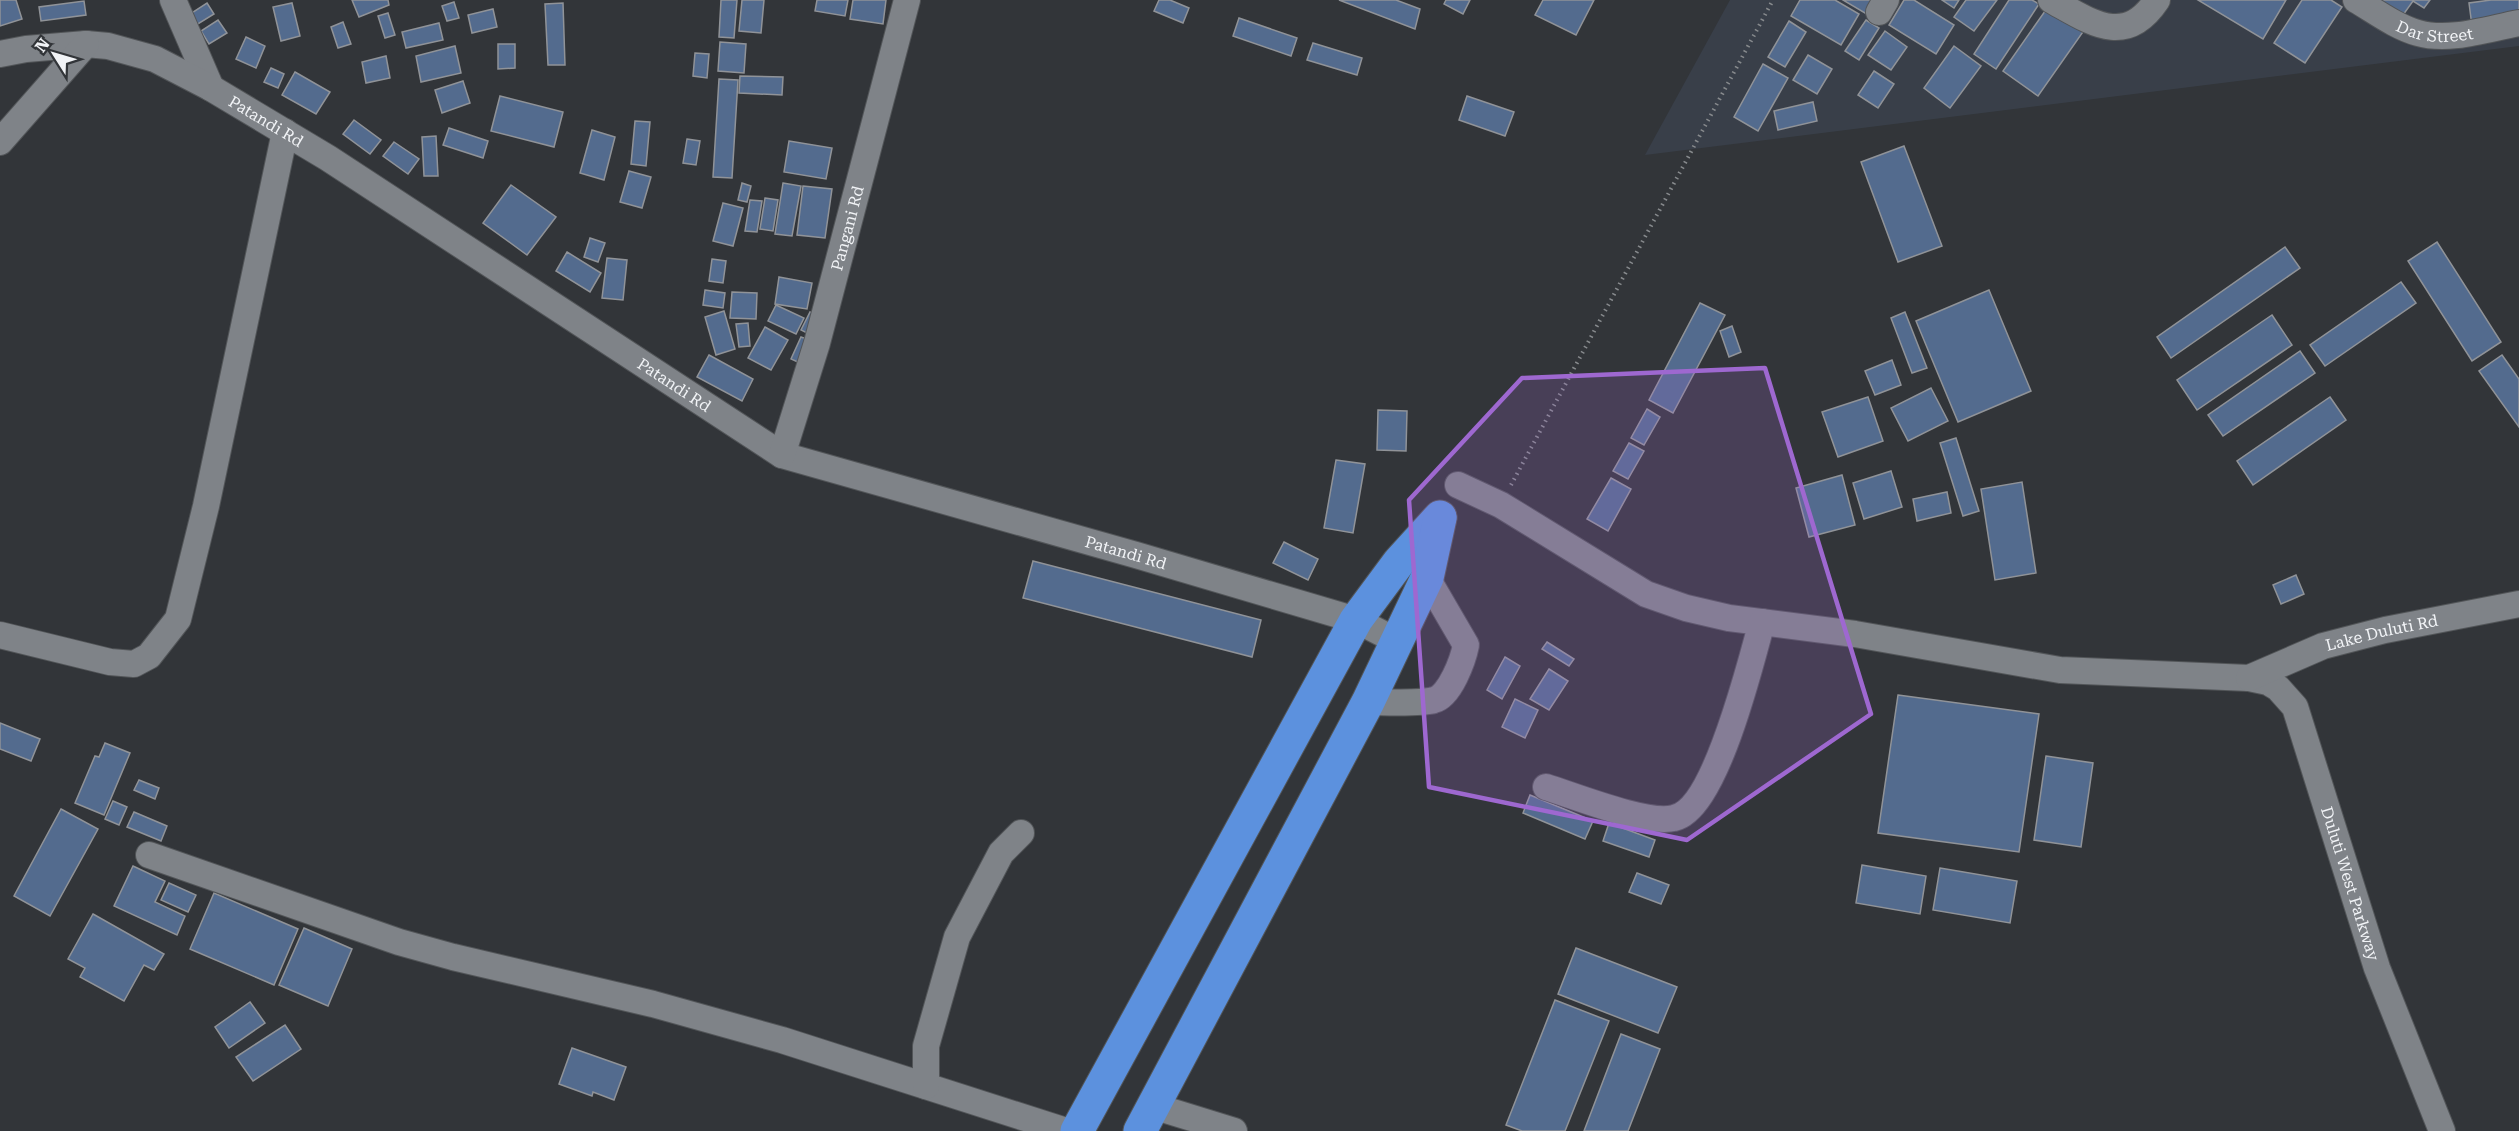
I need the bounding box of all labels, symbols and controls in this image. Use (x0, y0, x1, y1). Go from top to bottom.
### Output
street label: Dar Street (2393, 16, 2475, 46)
north arrow (24, 24, 84, 84)
text: N (31, 35, 54, 56)
street label: Patandi Rd (225, 91, 307, 151)
street label: Pangani Rd (827, 184, 867, 273)
street label: Patandi Rd (634, 354, 715, 416)
street label: Patandi Rd (1083, 532, 1169, 573)
street label: Lake Duluti Rd (2323, 610, 2440, 654)
street label: Duluti West Parkway (2317, 804, 2384, 963)

